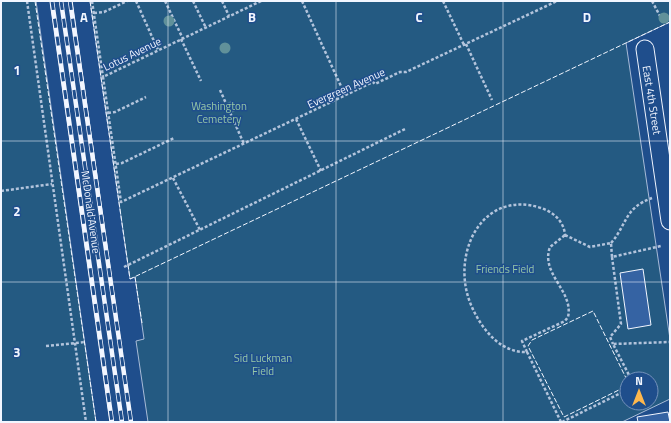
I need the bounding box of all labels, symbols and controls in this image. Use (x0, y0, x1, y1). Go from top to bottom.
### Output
text: A (80, 7, 88, 27)
text: B (248, 7, 256, 27)
text: C (415, 7, 423, 27)
text: D (583, 7, 591, 27)
street label: Lotus Avenue (100, 33, 164, 75)
text: 1 (13, 60, 21, 80)
street label: Evergreen Avenue (305, 64, 388, 112)
street label: East 4th Street (639, 64, 665, 136)
park label: Washington Cemetery (191, 98, 247, 127)
street label: McDonald Avenue (77, 170, 105, 255)
text: 2 (13, 201, 21, 221)
park label: Friends Field (476, 261, 535, 277)
text: 3 (13, 342, 21, 362)
park label: Sid Luckman Field (234, 350, 292, 379)
north arrow (619, 371, 659, 411)
text: N (635, 373, 643, 389)

